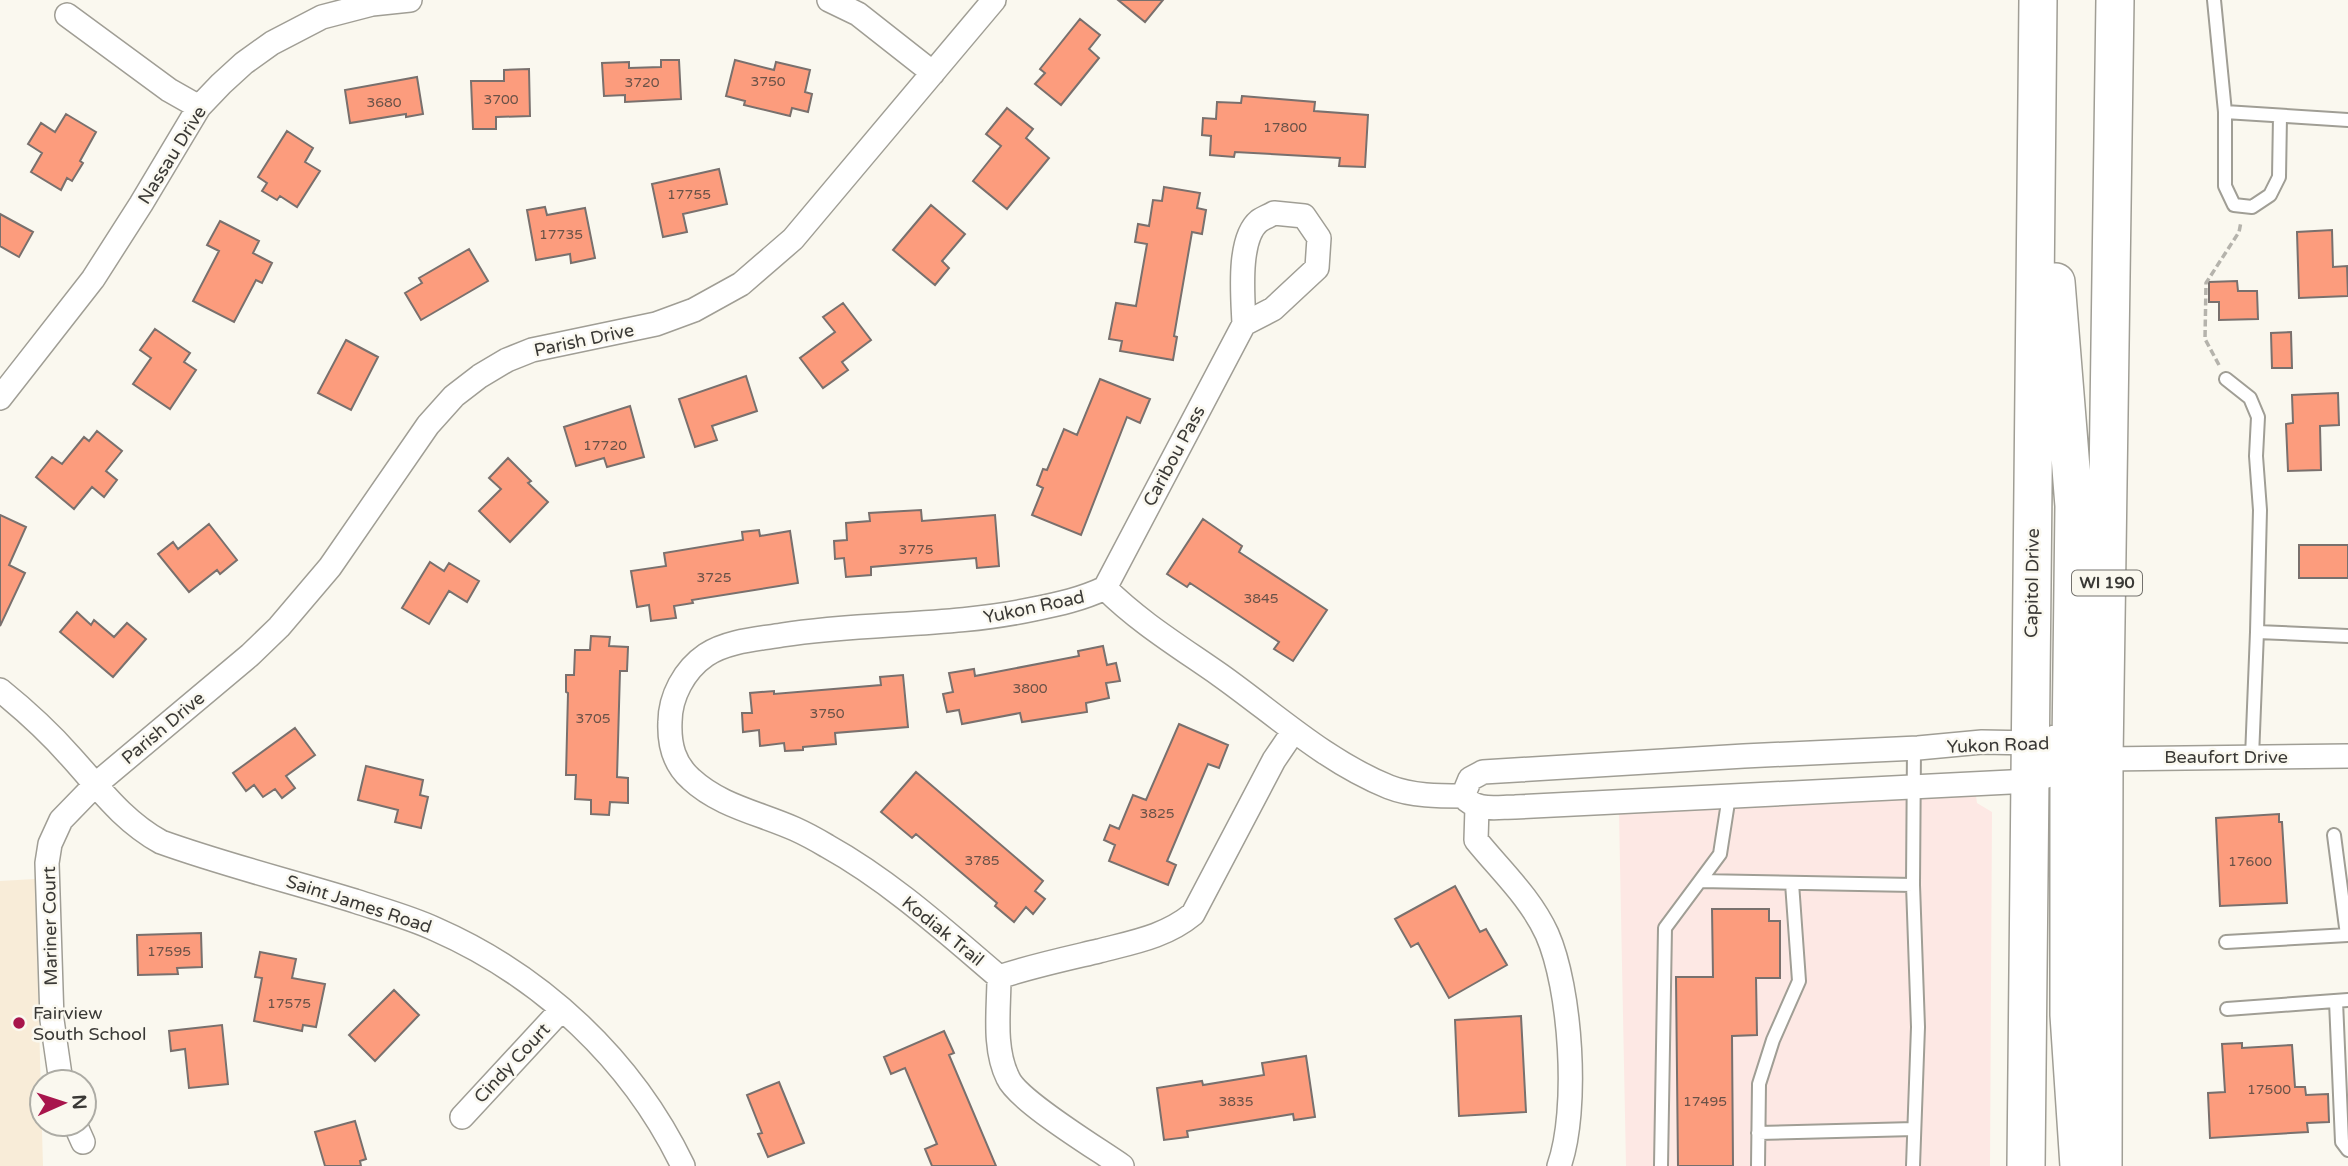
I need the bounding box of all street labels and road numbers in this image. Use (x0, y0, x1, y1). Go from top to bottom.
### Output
street label: Nassau Drive (133, 102, 211, 208)
street label: Parish Drive (532, 319, 636, 361)
street label: Caribou Pass (1138, 402, 1210, 510)
street label: Capitol Drive (2020, 528, 2044, 638)
road number: WI 190 (2072, 570, 2142, 596)
street label: Yukon Road (981, 586, 1087, 628)
street label: Parish Drive (117, 687, 209, 769)
street label: Yukon Road (1946, 732, 2050, 758)
street label: Beaufort Drive (2164, 746, 2288, 768)
street label: Mariner Court (38, 866, 62, 986)
street label: Saint James Road (283, 870, 435, 938)
street label: Kodiak Trail (897, 891, 989, 971)
street label: Cindy Court (469, 1018, 555, 1108)

